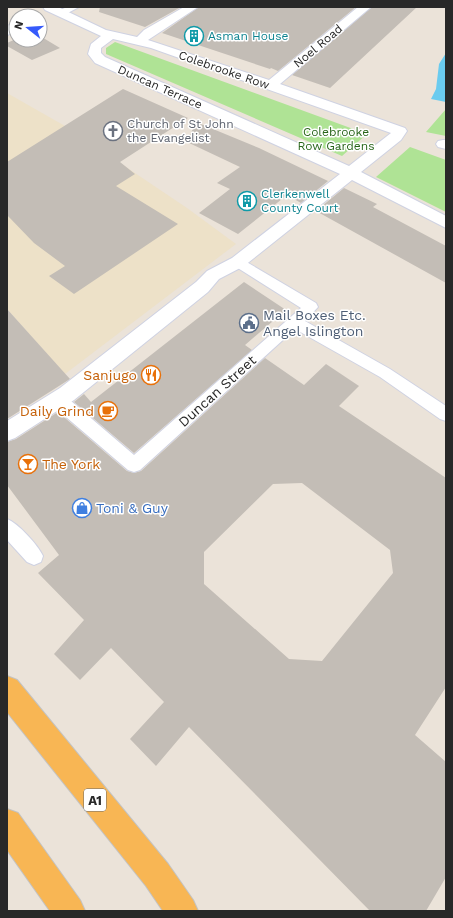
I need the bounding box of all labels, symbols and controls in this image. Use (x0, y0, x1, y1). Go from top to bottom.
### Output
north arrow (8, 8, 48, 48)
text: N (12, 19, 26, 31)
street label: Noel Road (291, 22, 345, 70)
building icon: Asman House (183, 25, 205, 47)
place label: Asman House (208, 29, 289, 43)
street label: Colebrooke Row (177, 48, 271, 92)
street label: Duncan Terrace (116, 62, 205, 112)
place label: Church of St John the Evangelist (127, 117, 234, 145)
church icon: Church of St John the Evangelist (102, 120, 124, 142)
park label: Colebrooke Row Gardens (297, 125, 375, 153)
place label: Clerkenwell County Court (261, 187, 339, 215)
building icon: Clerkenwell County Court (236, 190, 258, 212)
place label: Mail Boxes Etc. Angel Islington (263, 307, 366, 339)
public building icon: Mail Boxes Etc. Angel Islington (238, 312, 260, 334)
street label: Duncan Street (175, 352, 259, 430)
restaurant icon: Sanjugo (140, 364, 162, 386)
place label: Sanjugo (83, 367, 137, 383)
cafe icon: Daily Grind (97, 400, 119, 422)
place label: Daily Grind (20, 403, 94, 419)
bar icon: The York (17, 453, 39, 475)
place label: The York (42, 456, 100, 472)
shop icon: Toni & Guy (71, 497, 93, 519)
place label: Toni & Guy (96, 500, 169, 516)
road number: A1 (84, 789, 106, 811)

